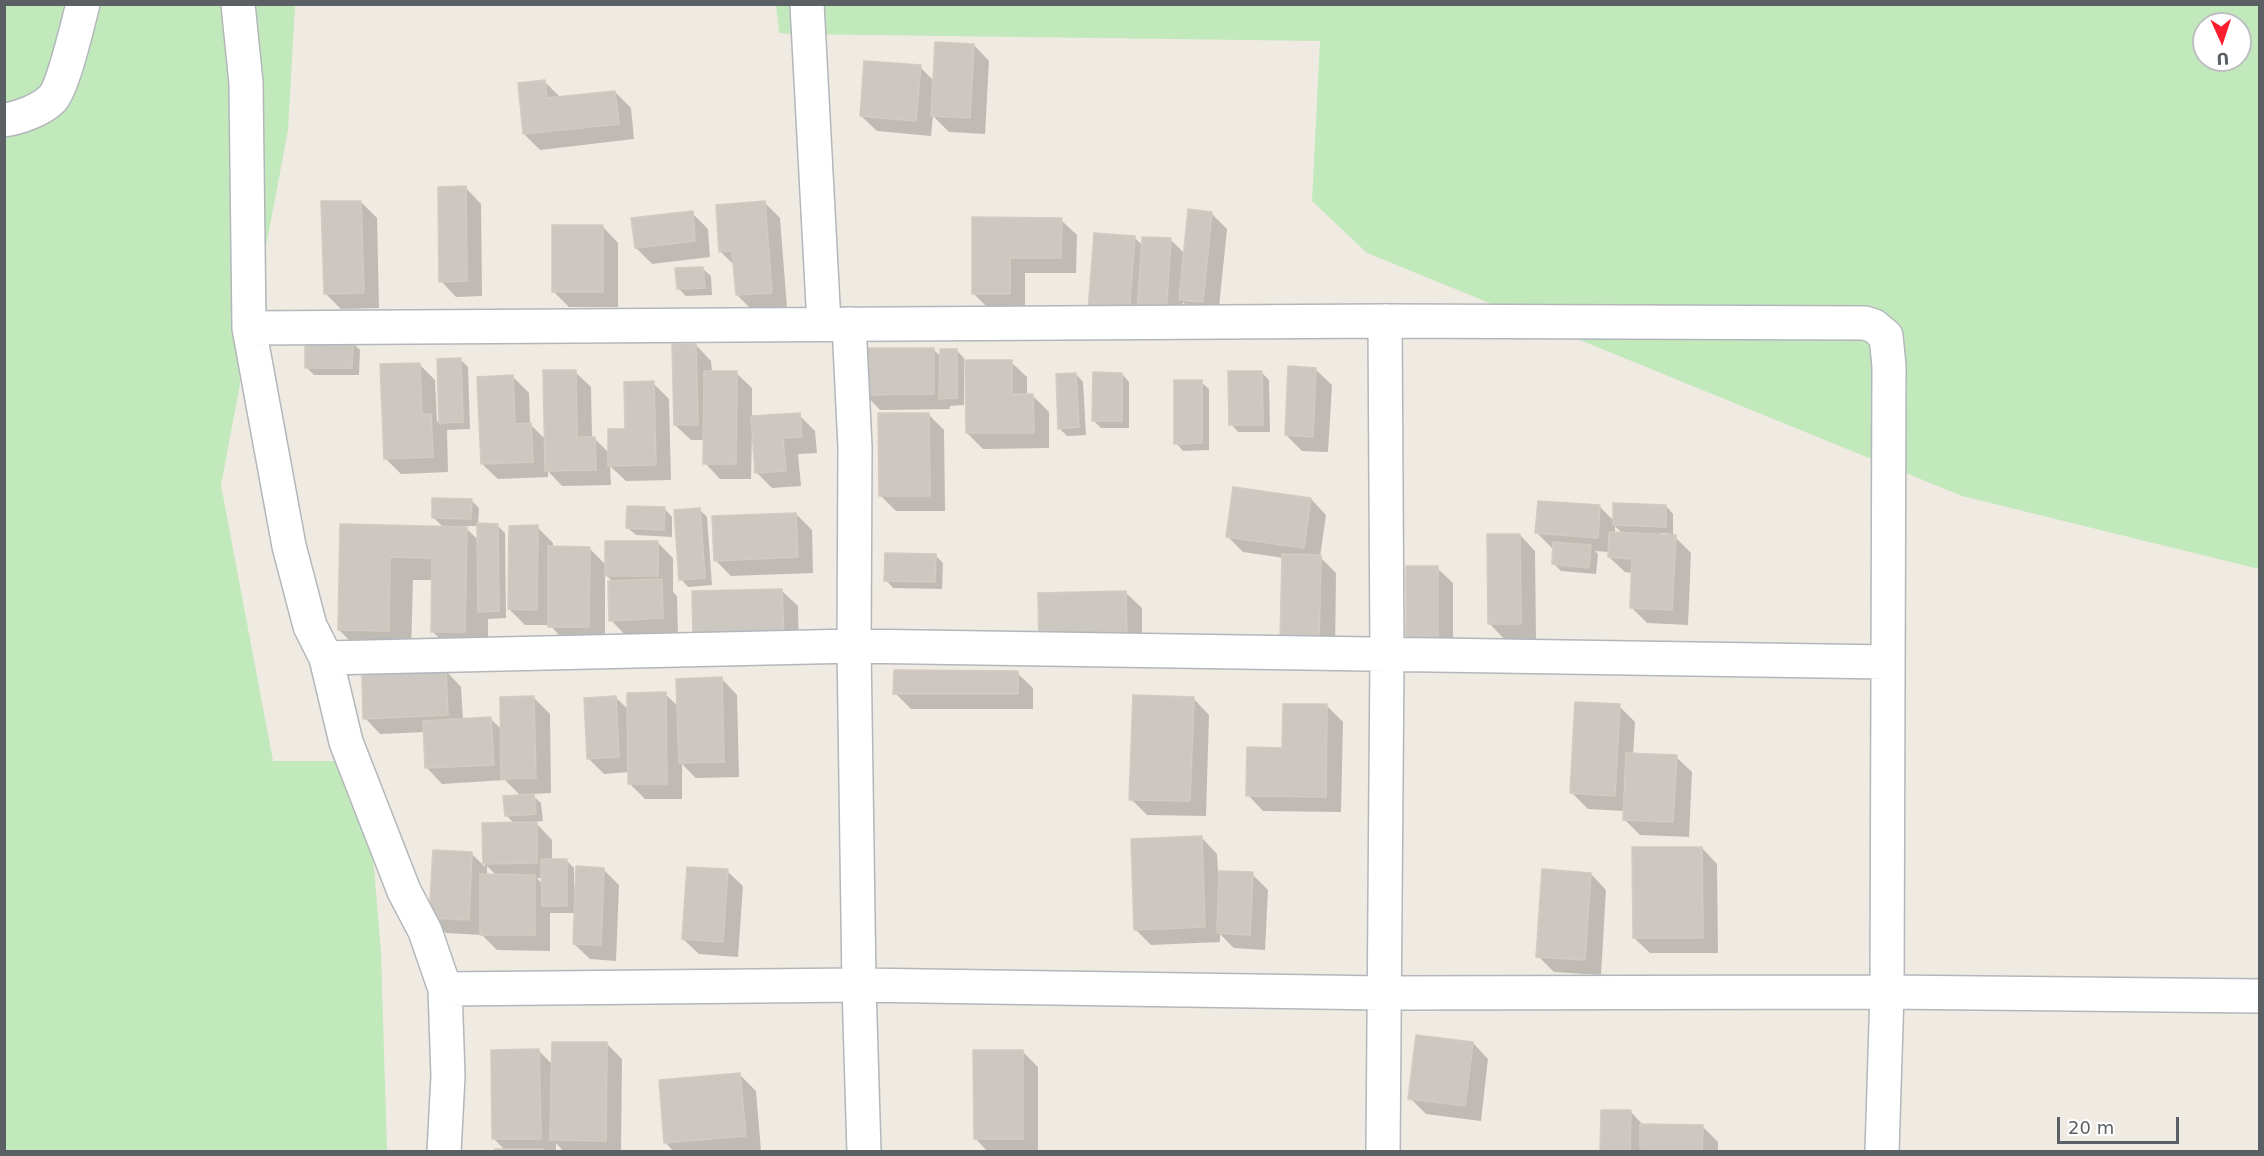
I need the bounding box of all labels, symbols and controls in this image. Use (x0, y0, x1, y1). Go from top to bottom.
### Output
north arrow (2192, 12, 2252, 72)
text: U (2216, 49, 2230, 68)
scale bar (2060, 1105, 2182, 1143)
text: 20 m (2068, 1117, 2114, 1138)

